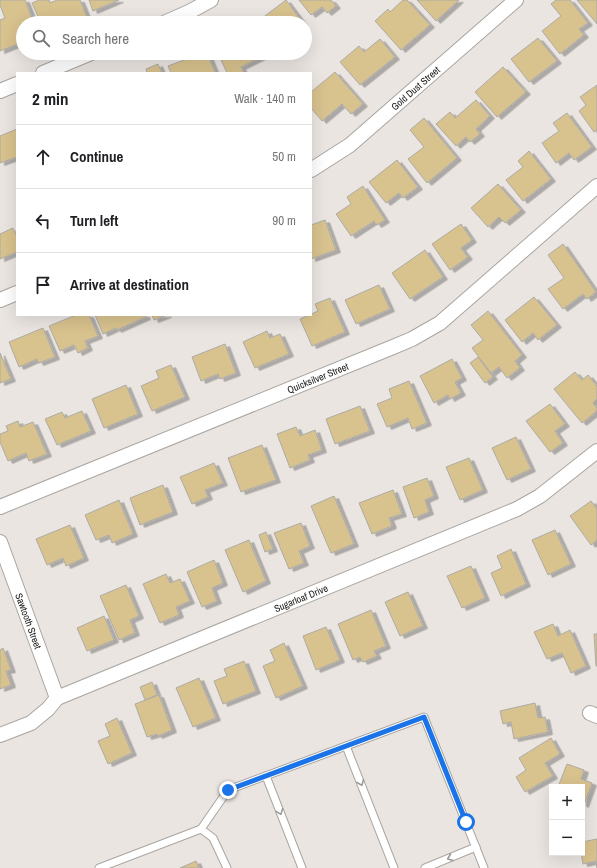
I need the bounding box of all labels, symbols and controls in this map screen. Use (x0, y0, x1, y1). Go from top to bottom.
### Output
search box (16, 16, 312, 60)
icon: search (30, 27, 52, 49)
text: Search here (62, 28, 129, 49)
street label: Gold Dust Street (388, 63, 443, 113)
text: 2 min (32, 87, 68, 110)
text: Walk · 140 m (234, 90, 296, 107)
icon: ahead (32, 146, 54, 168)
text: Continue (70, 146, 123, 167)
text: 50 m (272, 148, 296, 165)
icon: left (32, 210, 54, 232)
text: Turn left (70, 210, 118, 231)
text: 90 m (272, 212, 296, 229)
icon: arrive (32, 274, 54, 296)
text: Arrive at destination (70, 274, 189, 295)
street label: Quicksilver Street (285, 360, 351, 396)
street label: Sugarloaf Drive (272, 581, 330, 615)
street label: Sawtooth Street (12, 591, 45, 651)
one-way arrow (356, 779, 364, 786)
route end (219, 781, 237, 799)
map controls (549, 784, 585, 856)
button: + (549, 784, 585, 820)
one-way arrow (275, 809, 283, 816)
route start (457, 813, 475, 831)
button: − (549, 820, 585, 856)
one-way arrow (447, 853, 454, 861)

